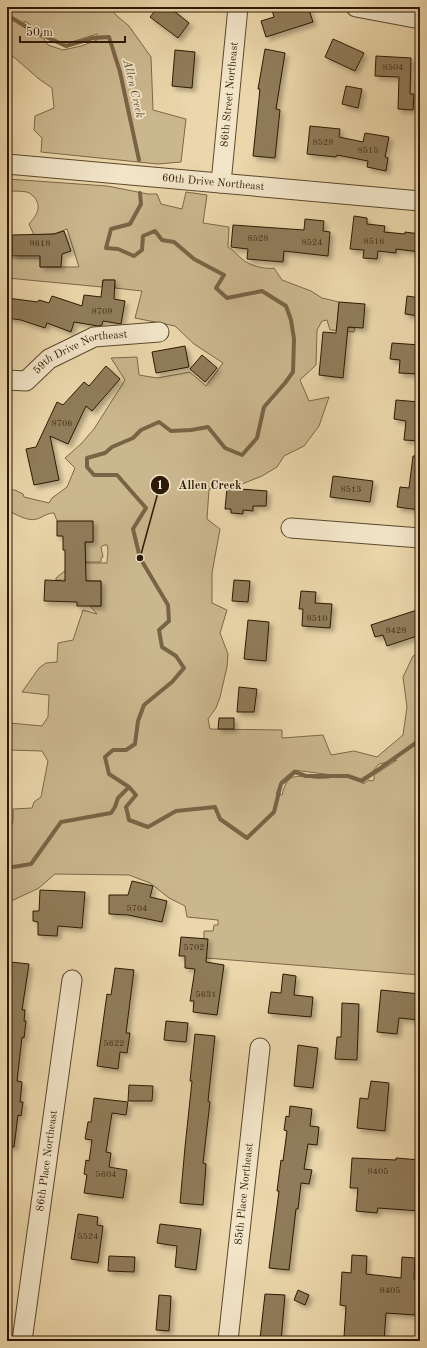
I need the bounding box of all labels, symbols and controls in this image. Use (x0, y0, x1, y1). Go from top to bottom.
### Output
scale bar (20, 18, 125, 44)
text: 50 m (26, 26, 53, 39)
street label: 86th Street Northeast (219, 41, 240, 147)
water label: Allen Creek (120, 58, 146, 120)
house number: 8504 (383, 63, 403, 72)
house number: 8529 (313, 138, 333, 147)
house number: 8515 (358, 146, 378, 155)
street label: 60th Drive Northeast (162, 172, 265, 193)
house number: 8528 (248, 234, 268, 243)
house number: 8516 (364, 237, 384, 246)
house number: 8524 (302, 238, 322, 247)
house number: 8618 (30, 239, 50, 248)
house number: 8709 (92, 307, 112, 316)
street label: 59th Drive Northeast (31, 329, 128, 376)
house number: 8706 (52, 419, 72, 428)
callout: Allen Creek (150, 473, 249, 497)
text: 1 (157, 480, 163, 492)
text: Allen Creek (178, 480, 242, 492)
house number: 8513 (341, 485, 361, 494)
house number: 8510 (307, 614, 327, 623)
house number: 8428 (386, 626, 406, 635)
house number: 5704 (127, 904, 147, 913)
house number: 5702 (184, 943, 204, 952)
house number: 5631 (196, 990, 216, 999)
house number: 5622 (104, 1039, 124, 1048)
street label: 86th Place Northeast (35, 1109, 59, 1212)
street label: 85th Place Northeast (233, 1142, 255, 1245)
house number: 8405 (368, 1167, 388, 1176)
house number: 5604 (96, 1170, 116, 1179)
house number: 5524 (78, 1232, 98, 1241)
house number: 8405 (380, 1286, 400, 1295)

